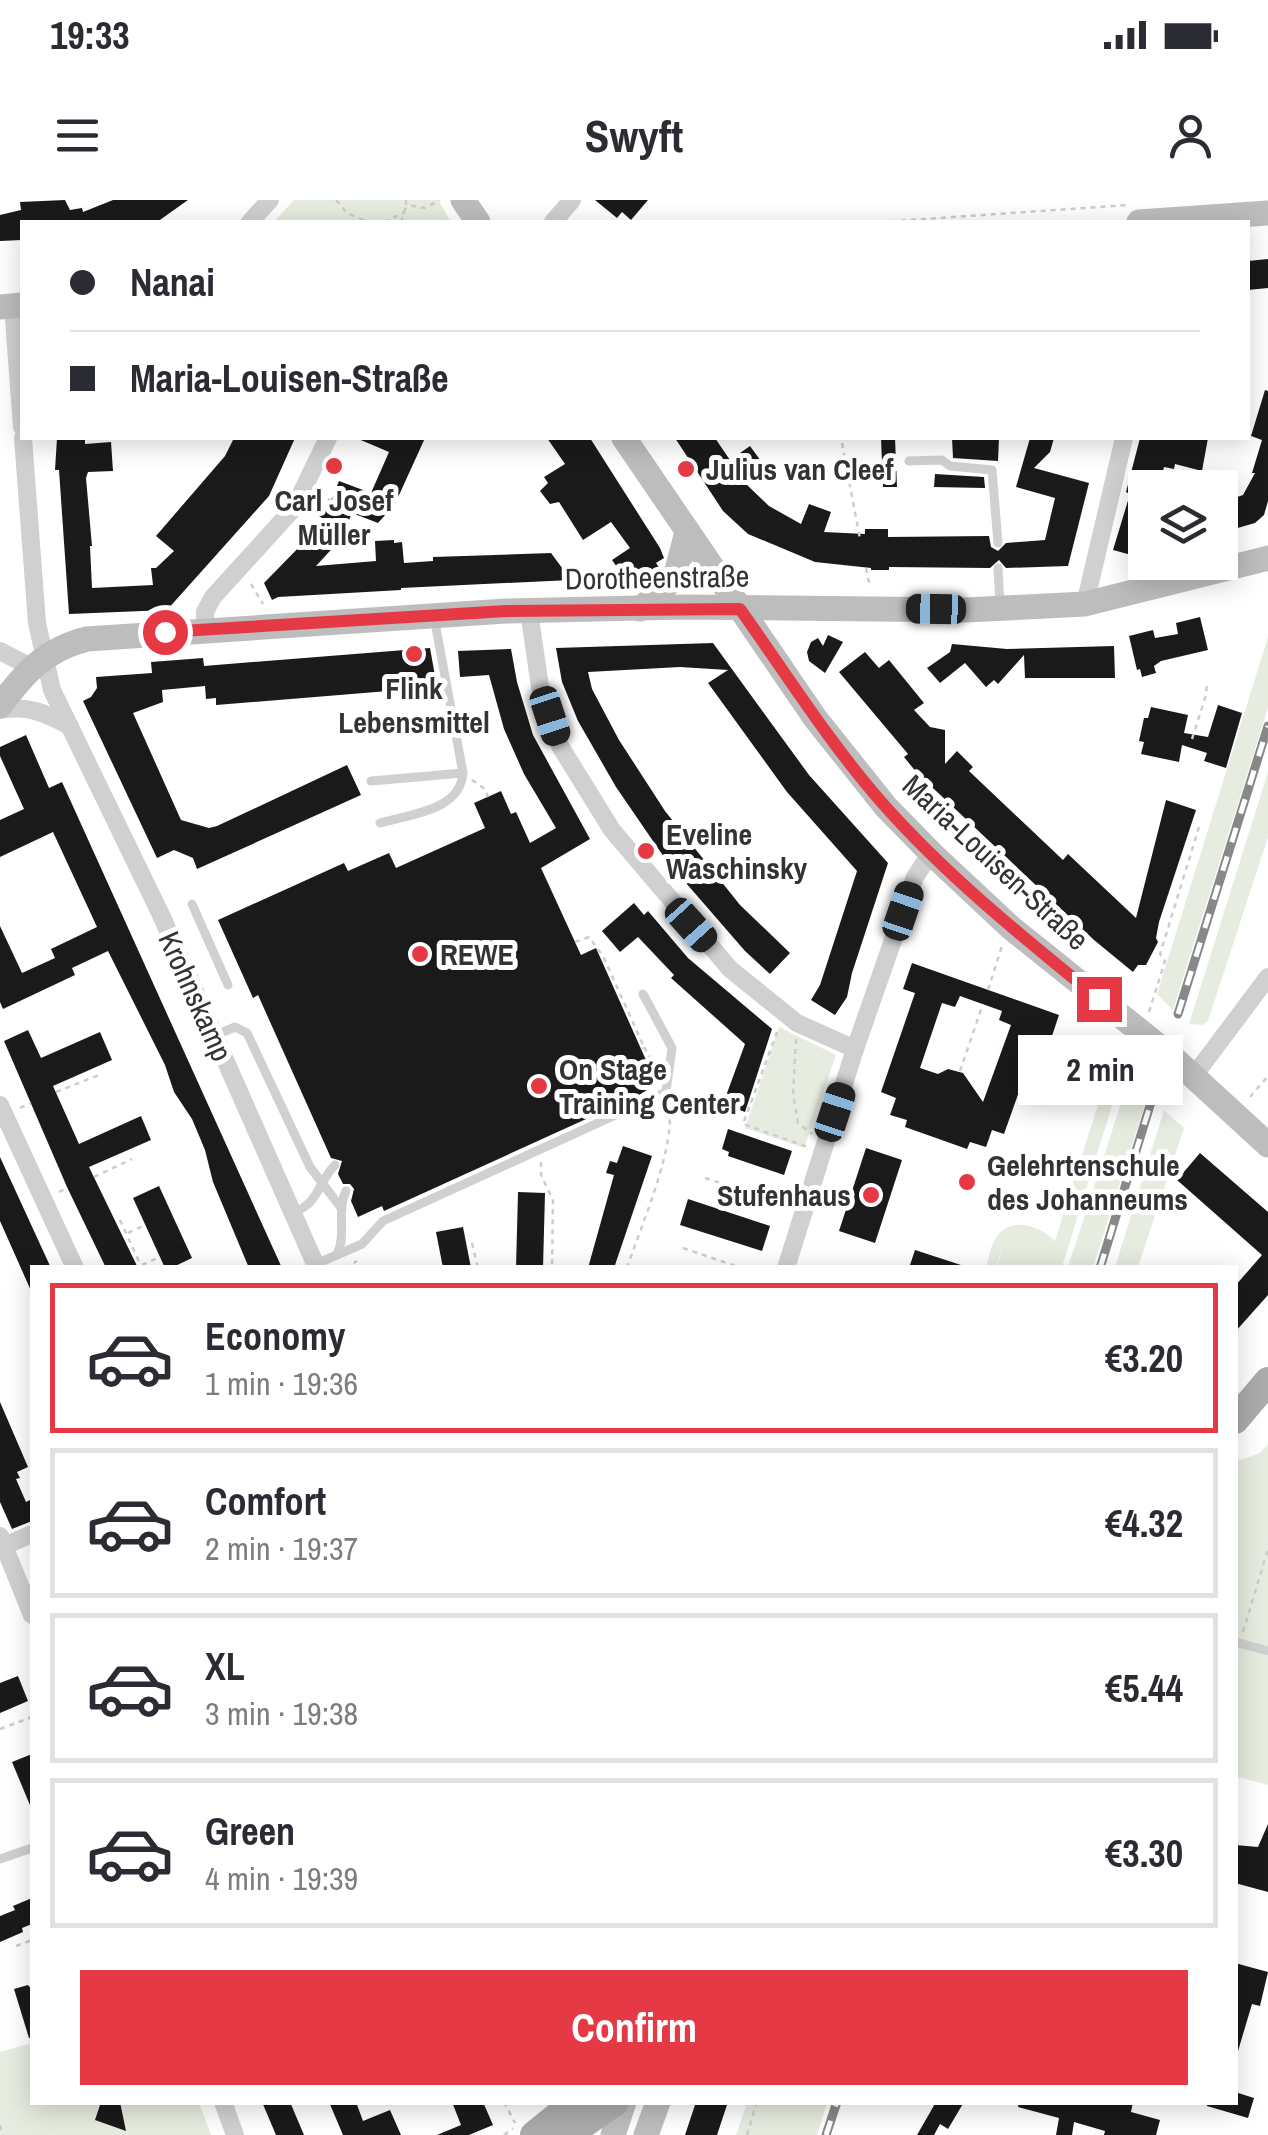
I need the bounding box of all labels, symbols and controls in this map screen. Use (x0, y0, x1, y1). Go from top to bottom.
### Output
text: 19:33 (50, 10, 130, 61)
text: Swyft (585, 105, 683, 166)
icon: menu (50, 108, 105, 163)
icon: person (1163, 108, 1218, 163)
text: Nanai (130, 257, 215, 308)
text: Maria-Louisen-Straße (130, 353, 449, 404)
place label: Julius van Cleef (706, 449, 894, 489)
marker: Carl Josef Müller (323, 455, 345, 477)
marker: Julius van Cleef (675, 458, 697, 480)
map controls (1128, 470, 1238, 580)
button: layers (1128, 470, 1238, 580)
place label: Carl Josef Müller (275, 480, 394, 554)
street label: Dorotheenstraße (564, 555, 750, 599)
car (906, 593, 966, 625)
route start (143, 610, 188, 655)
marker: Flink Lebensmittel (403, 643, 425, 665)
place label: Flink Lebensmittel (338, 668, 490, 742)
car (526, 683, 574, 749)
street label: Maria-Louisen-Straße (894, 765, 1098, 959)
place label: Eveline Waschinsky (666, 814, 808, 888)
marker: Eveline Waschinsky (635, 840, 657, 862)
car (879, 878, 927, 944)
car (660, 893, 722, 957)
street label: Krohnskamp (150, 925, 242, 1067)
place label: REWE (440, 934, 514, 974)
marker: REWE (409, 943, 431, 965)
route end (1077, 977, 1122, 1022)
callout: 2 min (1016, 1034, 1182, 1104)
text: 2 min (1066, 1048, 1135, 1091)
place label: On Stage Training Center (559, 1049, 740, 1123)
marker: On Stage Training Center (528, 1075, 550, 1097)
car (811, 1079, 859, 1145)
place label: Gelehrtenschule des Johanneums (987, 1145, 1188, 1219)
marker: Gelehrtenschule des Johanneums (956, 1171, 978, 1193)
place label: Stufenhaus (717, 1175, 851, 1215)
marker: Stufenhaus (860, 1184, 882, 1206)
text: Economy (205, 1311, 345, 1362)
icon: car (85, 1313, 175, 1403)
text: €3.20 (1105, 1333, 1183, 1384)
text: 1 min · 19:36 (205, 1362, 358, 1405)
text: Comfort (205, 1476, 326, 1527)
icon: car (85, 1478, 175, 1568)
text: €4.32 (1105, 1498, 1183, 1549)
text: 2 min · 19:37 (205, 1527, 358, 1570)
text: XL (205, 1641, 245, 1692)
icon: car (85, 1643, 175, 1733)
text: €5.44 (1105, 1663, 1183, 1714)
text: 3 min · 19:38 (205, 1692, 358, 1735)
text: Green (205, 1806, 295, 1857)
icon: car (85, 1808, 175, 1898)
text: €3.30 (1105, 1828, 1183, 1879)
text: 4 min · 19:39 (205, 1857, 358, 1900)
button: Confirm (80, 1970, 1188, 2085)

